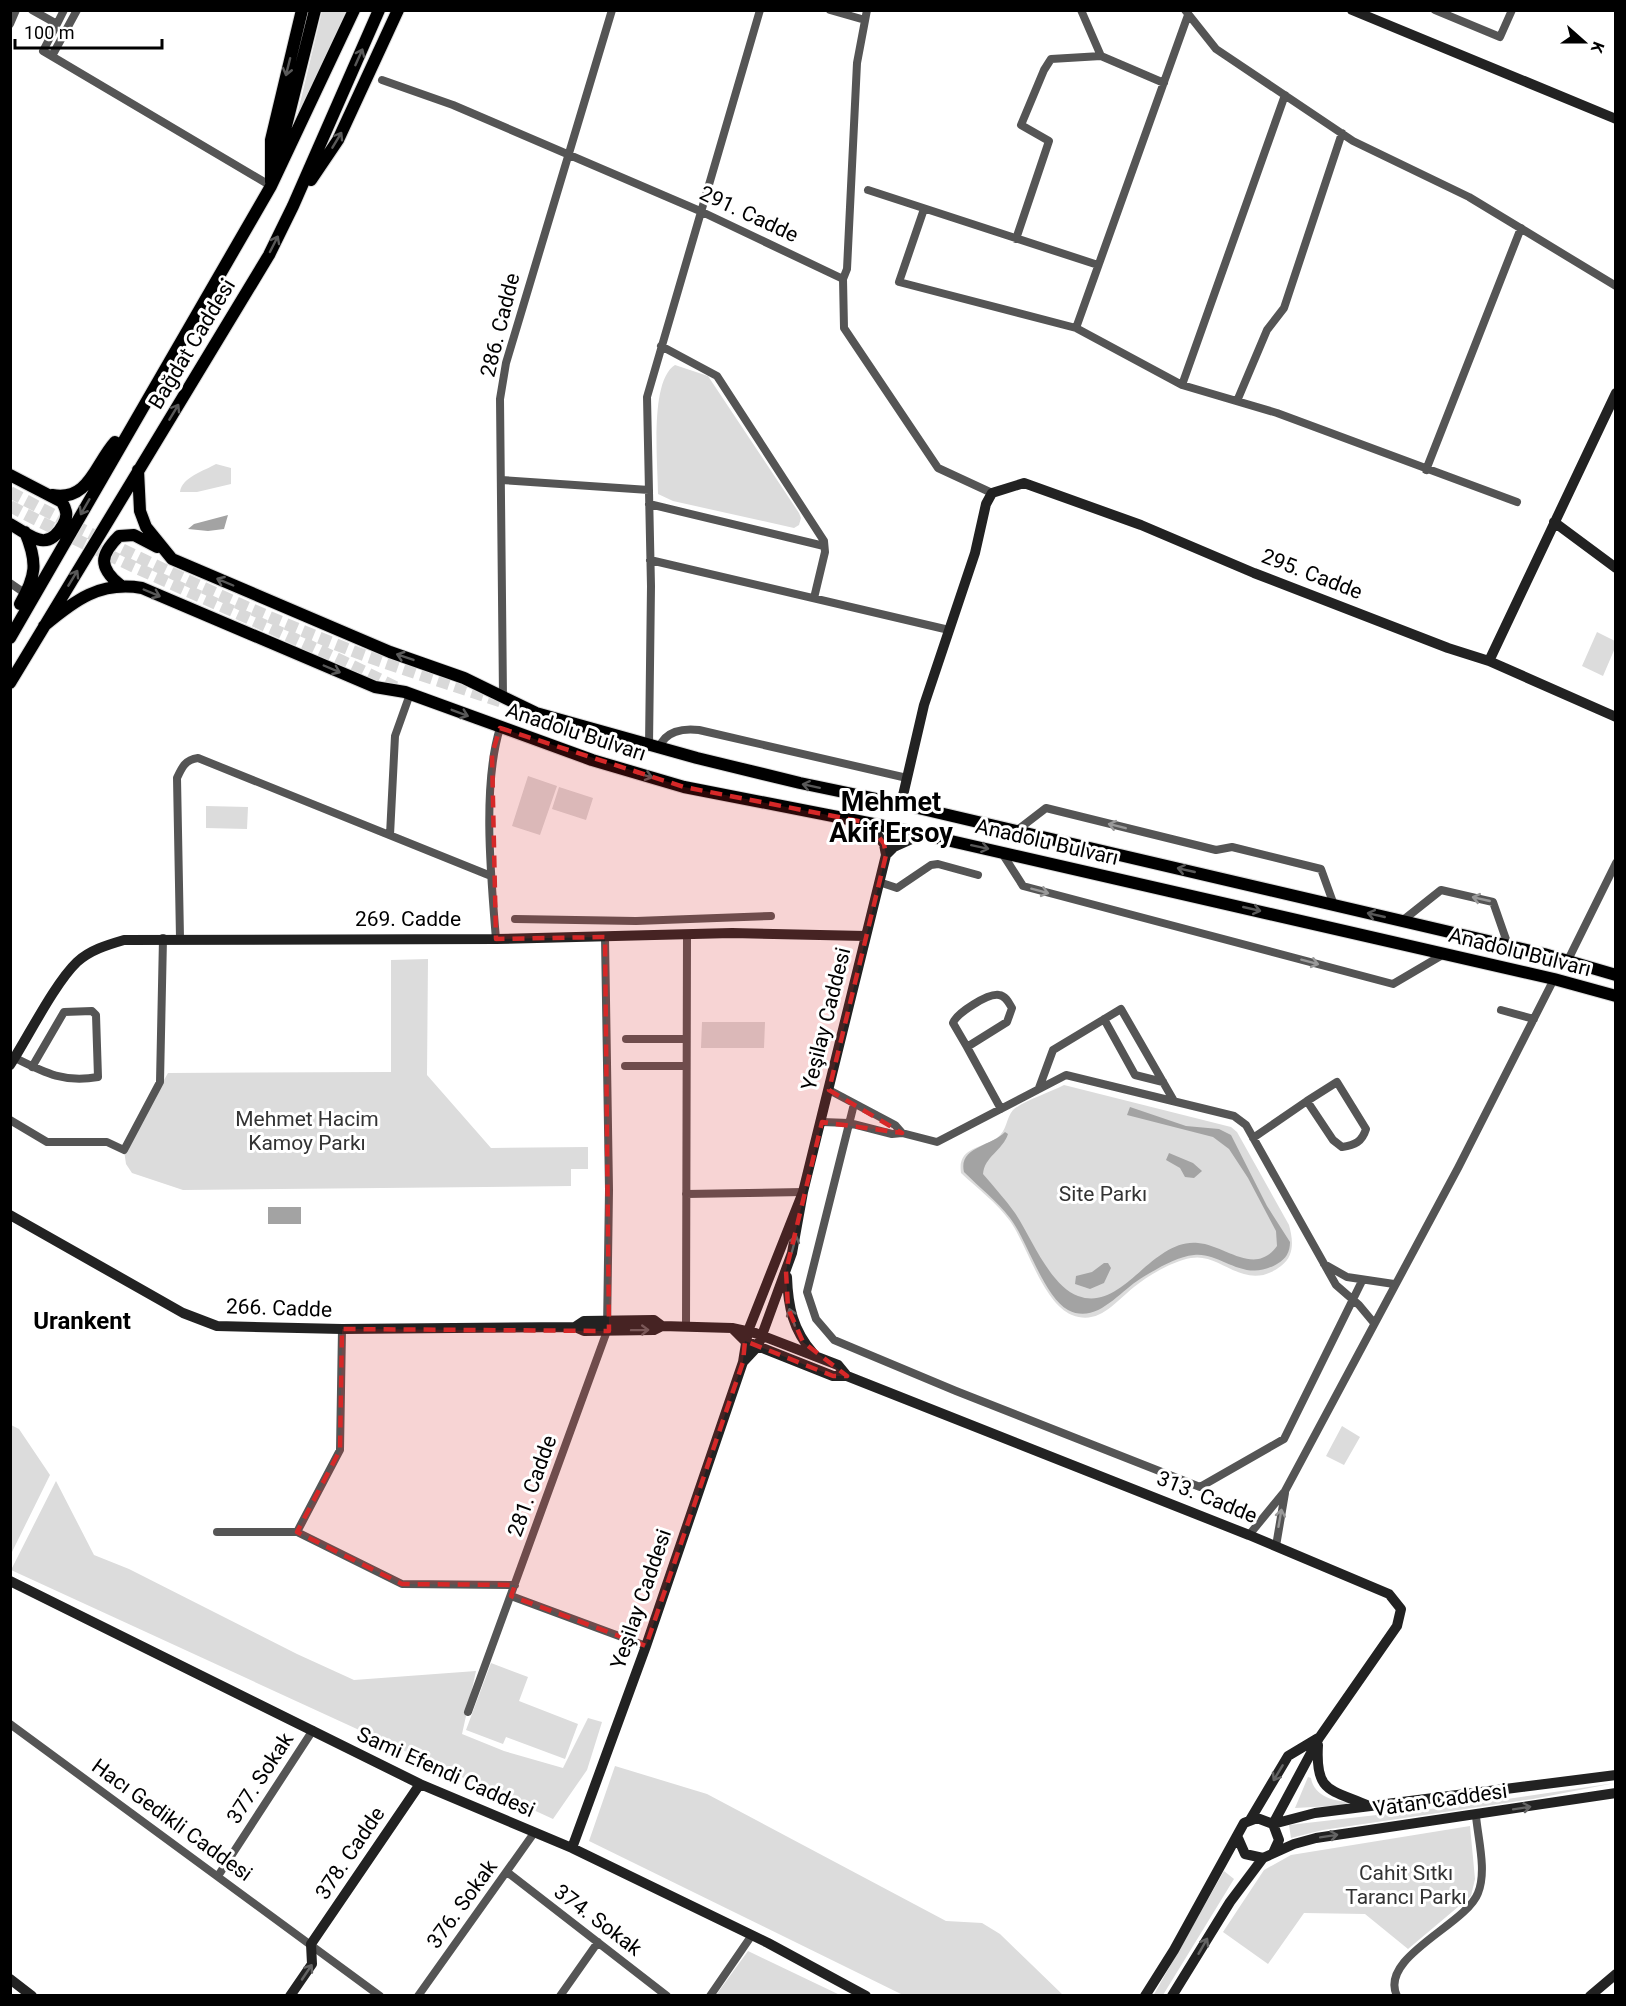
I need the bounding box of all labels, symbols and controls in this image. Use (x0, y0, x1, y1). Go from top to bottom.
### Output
scale bar (15, 12, 162, 50)
north arrow (1554, 12, 1614, 72)
text: 100 m (24, 22, 75, 43)
text: K (1587, 39, 1608, 56)
one-way arrow (354, 48, 365, 66)
one-way arrow (282, 58, 294, 77)
one-way arrow (331, 132, 343, 149)
street label: 291. Cadde (696, 181, 802, 247)
one-way arrow (269, 236, 280, 254)
street label: 286. Cadde (476, 271, 524, 379)
street label: Bağdat Caddesi (144, 275, 240, 413)
one-way arrow (168, 404, 180, 421)
one-way arrow (79, 498, 90, 516)
street label: 295. Cadde (1258, 544, 1366, 604)
one-way arrow (67, 570, 79, 587)
one-way arrow (216, 576, 234, 587)
one-way arrow (142, 588, 161, 599)
one-way arrow (396, 651, 415, 662)
one-way arrow (322, 663, 340, 675)
street label: Anadolu Bulvarı (503, 698, 649, 766)
one-way arrow (450, 708, 468, 719)
one-way arrow (634, 770, 653, 781)
one-way arrow (802, 780, 821, 791)
district label: Mehmet Akif Ersoy (829, 786, 953, 849)
street label: Anadolu Bulvarı (973, 814, 1121, 870)
one-way arrow (1108, 819, 1127, 831)
one-way arrow (970, 842, 989, 853)
one-way arrow (1176, 864, 1195, 876)
one-way arrow (1031, 886, 1050, 897)
one-way arrow (1471, 893, 1490, 905)
one-way arrow (1242, 904, 1261, 916)
street label: 269. Cadde (355, 907, 461, 931)
one-way arrow (1366, 908, 1385, 920)
street label: Anadolu Bulvarı (1446, 923, 1594, 981)
street label: Yeşilay Caddesi (797, 945, 855, 1093)
one-way arrow (1300, 957, 1319, 969)
park label: Mehmet Hacim Kamoy Parkı (235, 1107, 379, 1155)
park label: Site Parkı (1059, 1182, 1147, 1206)
one-way arrow (789, 1235, 801, 1254)
street label: 266. Cadde (226, 1294, 332, 1322)
district label: Urankent (33, 1307, 131, 1335)
one-way arrow (785, 1308, 796, 1326)
one-way arrow (629, 1325, 649, 1336)
street label: 281. Cadde (503, 1432, 561, 1540)
street label: 313. Cadde (1153, 1466, 1261, 1528)
one-way arrow (1275, 1509, 1286, 1529)
street label: Yeşilay Caddesi (606, 1526, 676, 1672)
street label: Sami Efendi Caddesi (353, 1722, 539, 1822)
street label: 377. Sokak (222, 1728, 298, 1828)
street label: Hacı Gedikli Caddesi (87, 1754, 257, 1886)
one-way arrow (1272, 1764, 1284, 1781)
street label: Vatan Caddesi (1371, 1779, 1509, 1821)
street label: 378. Cadde (310, 1802, 390, 1904)
one-way arrow (1511, 1802, 1531, 1813)
one-way arrow (1318, 1831, 1338, 1842)
street label: 376. Sokak (422, 1855, 502, 1953)
park label: Cahit Sıtkı Tarancı Parkı (1345, 1861, 1467, 1909)
street label: 374. Sokak (550, 1879, 647, 1961)
one-way arrow (1197, 1938, 1209, 1955)
one-way arrow (300, 1963, 313, 1980)

